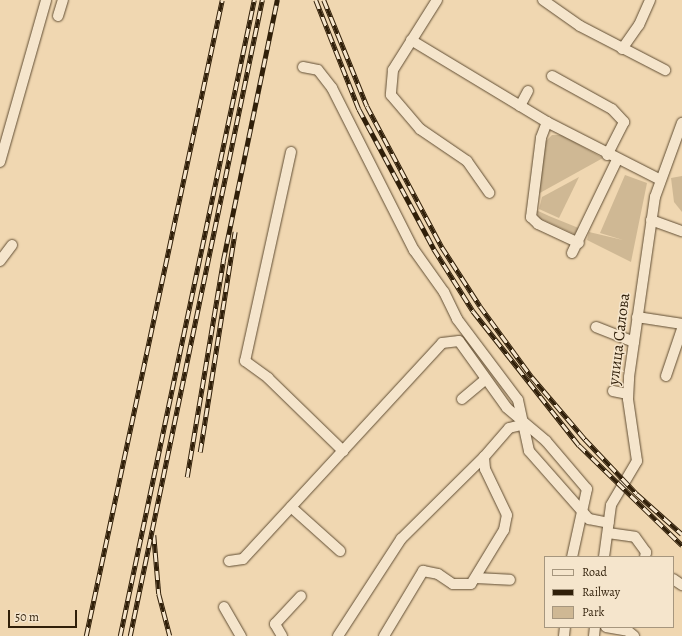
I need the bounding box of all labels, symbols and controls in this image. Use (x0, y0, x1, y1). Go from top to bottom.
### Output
street label: улица Салова (604, 292, 634, 386)
legend (544, 556, 674, 628)
text: Road (582, 564, 607, 580)
text: Railway (582, 584, 620, 600)
scale bar (10, 602, 79, 628)
text: Park (582, 604, 605, 620)
text: 50 m (15, 609, 39, 625)

